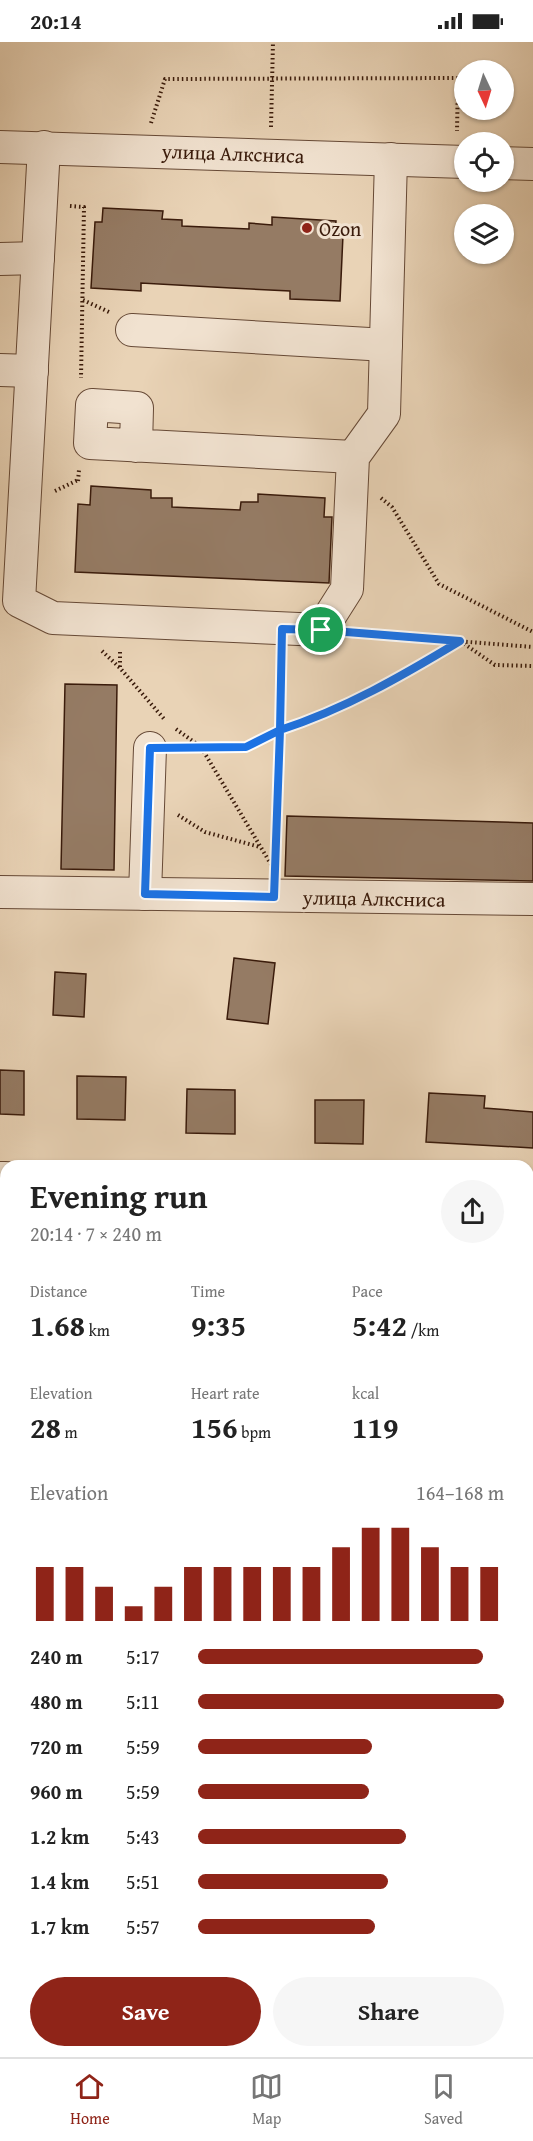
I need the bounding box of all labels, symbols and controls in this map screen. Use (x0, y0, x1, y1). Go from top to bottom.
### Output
text: 20:14 (30, 5, 82, 37)
north arrow (454, 60, 514, 120)
map controls (454, 60, 514, 264)
button: locate (454, 132, 514, 192)
street label: улица Алксниса (160, 136, 305, 170)
button: layers (454, 204, 514, 264)
place label: Ozon (319, 214, 361, 243)
marker: Ozon (300, 221, 314, 235)
pin (295, 604, 346, 655)
icon: arrive (304, 613, 337, 646)
street label: улица Алксниса (301, 882, 446, 914)
text: Evening run (30, 1172, 207, 1220)
button: share (441, 1180, 504, 1243)
text: 20:14 · 7 × 240 m (30, 1219, 162, 1248)
text: Distance (30, 1279, 87, 1303)
text: Time (191, 1279, 225, 1303)
text: Pace (352, 1279, 383, 1303)
text: 1.68 (30, 1303, 85, 1347)
text: 9:35 (191, 1303, 246, 1347)
text: 5:42 (352, 1303, 407, 1347)
text: km (85, 1318, 110, 1342)
text: /km (407, 1318, 439, 1342)
text: Elevation (30, 1381, 93, 1405)
text: Heart rate (191, 1381, 260, 1405)
text: kcal (352, 1381, 379, 1405)
text: 28 (30, 1405, 61, 1449)
text: 156 (191, 1405, 238, 1449)
text: 119 (352, 1405, 399, 1449)
text: m (61, 1420, 78, 1444)
text: bpm (238, 1420, 271, 1444)
text: Elevation (30, 1478, 108, 1507)
text: 164–168 m (416, 1478, 504, 1507)
text: 240 m (30, 1642, 83, 1671)
text: 5:17 (126, 1642, 160, 1671)
text: 480 m (30, 1687, 83, 1716)
text: 5:11 (126, 1687, 160, 1716)
text: 720 m (30, 1732, 83, 1761)
text: 5:59 (126, 1732, 160, 1761)
text: 960 m (30, 1777, 83, 1806)
text: 5:59 (126, 1777, 160, 1806)
text: 1.2 km (30, 1822, 89, 1851)
text: 5:43 (126, 1822, 160, 1851)
text: 1.4 km (30, 1867, 89, 1896)
text: 5:51 (126, 1867, 160, 1896)
text: 1.7 km (30, 1912, 89, 1941)
text: 5:57 (126, 1912, 160, 1941)
button: Save (30, 1977, 261, 2046)
button: Share (273, 1977, 504, 2046)
tab: Home (70, 2070, 110, 2130)
tab: Map (250, 2070, 283, 2130)
tab: Saved (424, 2070, 463, 2130)

